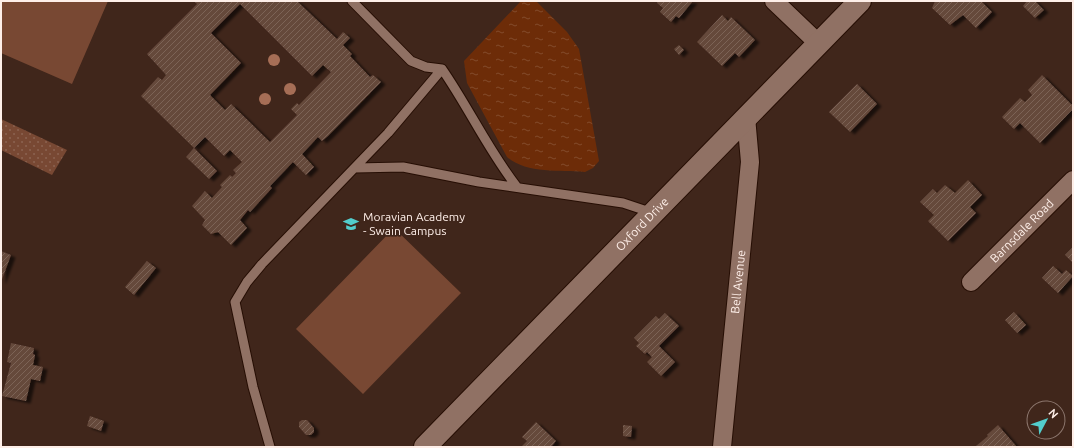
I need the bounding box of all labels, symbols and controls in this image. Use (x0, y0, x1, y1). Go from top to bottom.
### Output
street label: Oxford Drive (613, 195, 671, 254)
street label: Barnsdale Road (987, 196, 1056, 265)
place label: Moravian Academy - Swain Campus (363, 210, 465, 237)
school or university icon: Moravian Academy - Swain Campus (342, 215, 360, 233)
street label: Bell Avenue (728, 249, 747, 314)
north arrow (1026, 400, 1066, 440)
text: N (1046, 406, 1061, 420)

